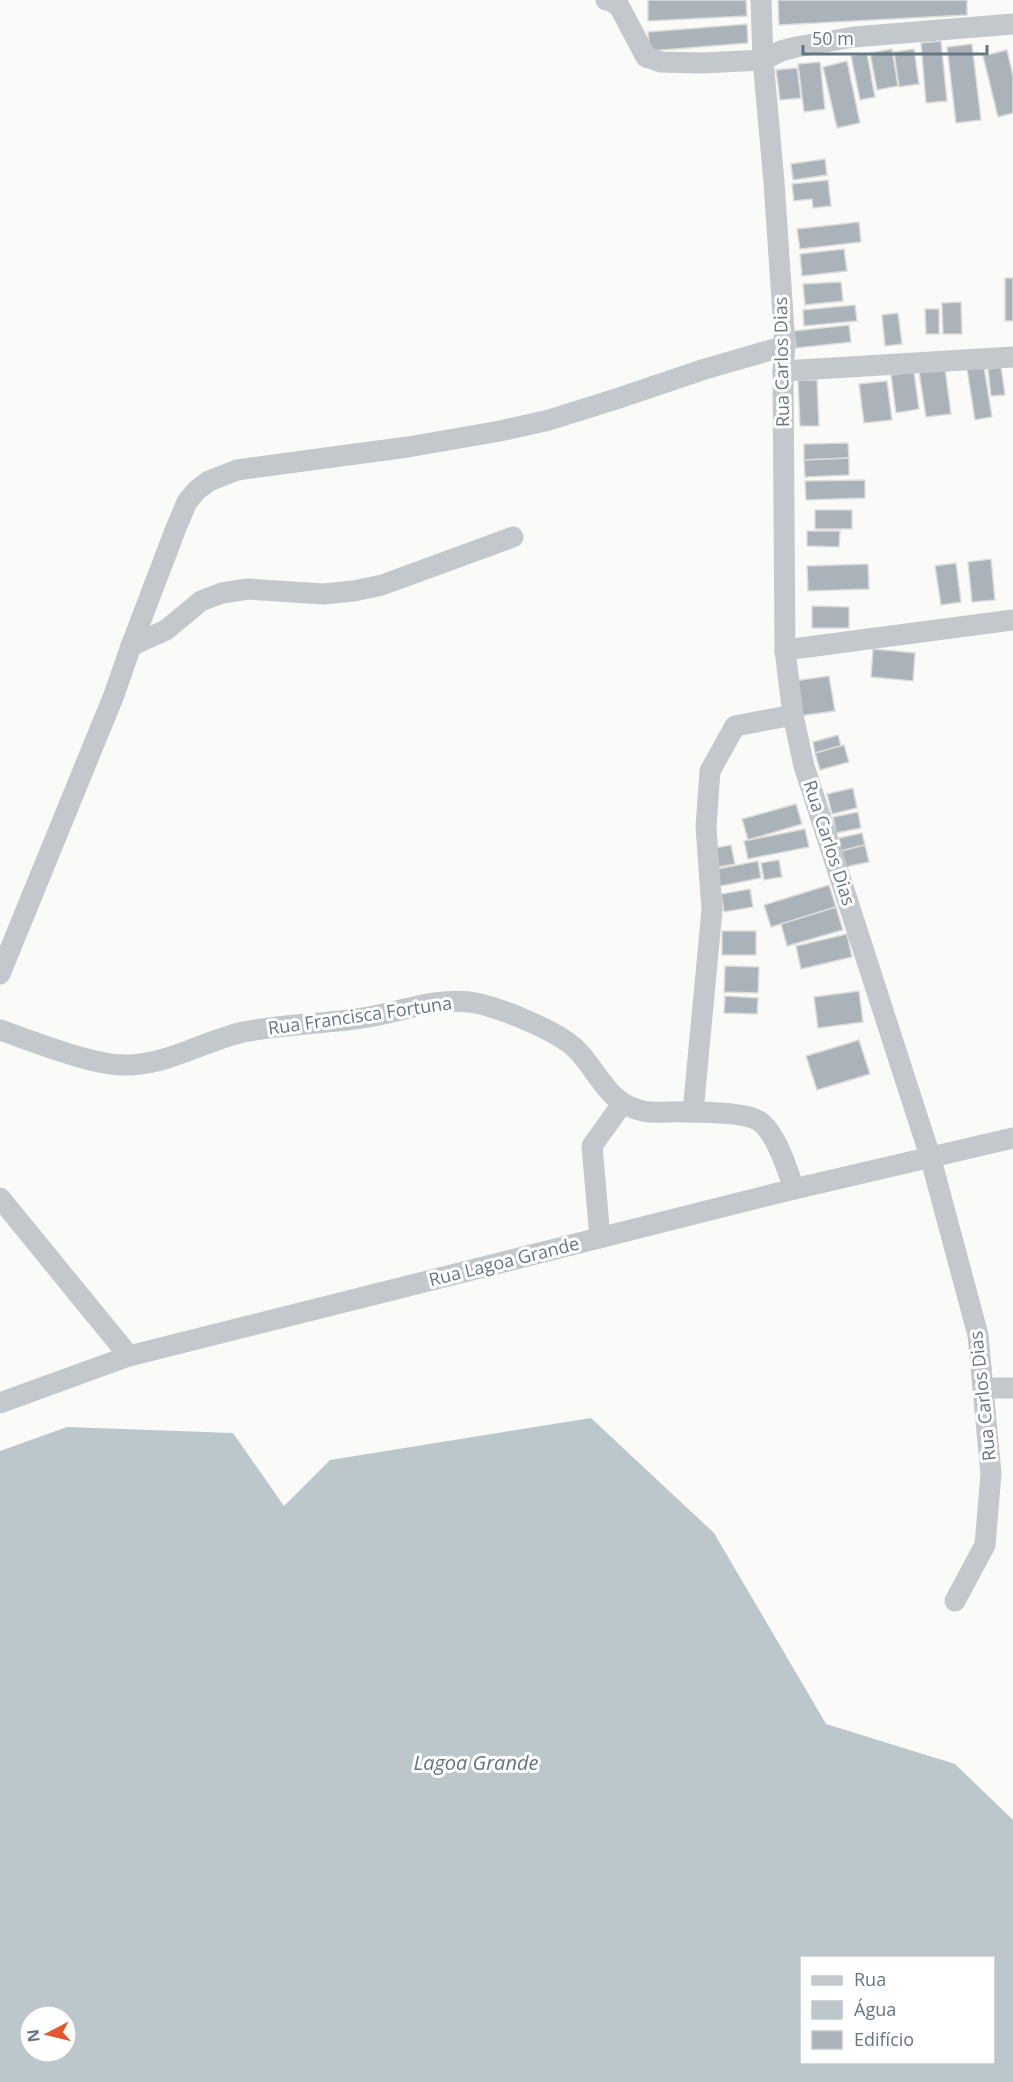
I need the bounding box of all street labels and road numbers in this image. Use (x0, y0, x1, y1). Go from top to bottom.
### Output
street label: Rua Carlos Dias (768, 297, 794, 427)
street label: Rua Carlos Dias (798, 777, 862, 908)
street label: Rua Francisca Fortuna (266, 990, 453, 1040)
street label: Rua Lagoa Grande (426, 1231, 581, 1291)
street label: Rua Carlos Dias (963, 1330, 1001, 1462)

